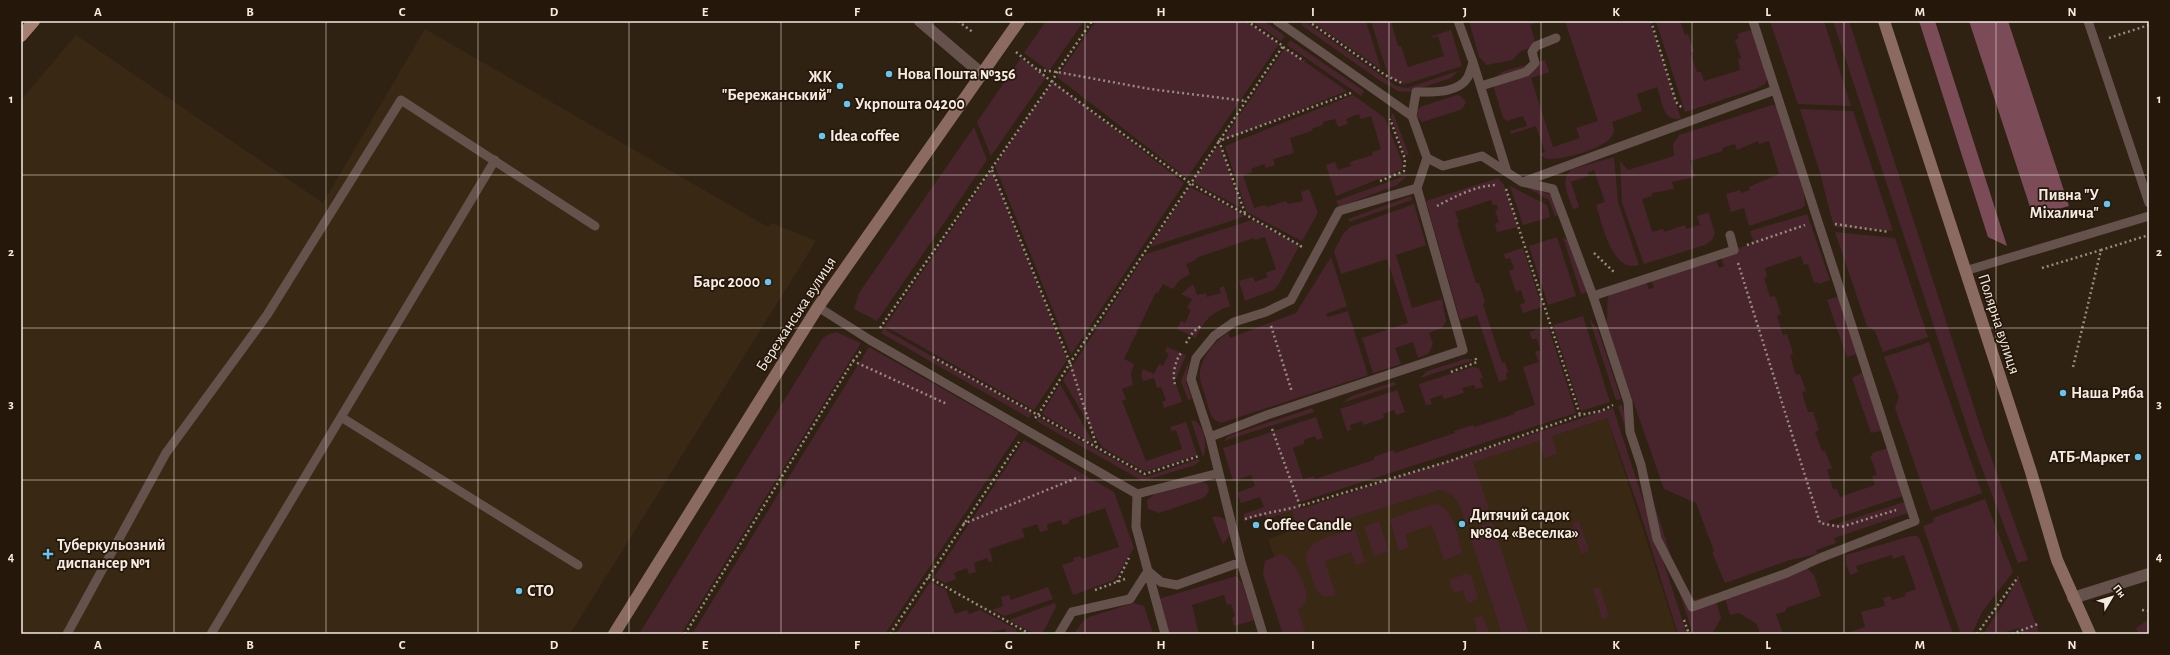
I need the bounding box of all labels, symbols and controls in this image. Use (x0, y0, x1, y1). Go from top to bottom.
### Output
text: A (94, 6, 102, 19)
text: B (246, 6, 254, 19)
text: C (399, 6, 406, 19)
text: D (550, 6, 559, 19)
text: E (702, 6, 709, 19)
text: F (854, 6, 861, 19)
text: G (1005, 6, 1013, 19)
text: H (1156, 6, 1166, 19)
text: I (1311, 6, 1315, 19)
text: J (1463, 6, 1467, 19)
text: K (1612, 6, 1620, 19)
text: L (1765, 6, 1771, 19)
text: M (1915, 6, 1925, 19)
text: N (2067, 6, 2077, 19)
place label: Нова Пошта №356 (897, 66, 1016, 82)
place label: ЖК "Бережанський" (722, 69, 832, 103)
marker: Нова Пошта №356 (884, 69, 894, 79)
marker: ЖК "Бережанський" (835, 81, 845, 91)
text: 1 (9, 93, 13, 106)
text: 1 (2157, 93, 2161, 106)
place label: Укрпошта 04200 (855, 96, 965, 112)
marker: Укрпошта 04200 (842, 99, 852, 109)
place label: Idea coffee (830, 128, 900, 144)
marker: Idea coffee (817, 131, 827, 141)
place label: Пивна "У Міхалича" (2030, 187, 2100, 221)
marker: Пивна "У Міхалича" (2102, 199, 2112, 209)
text: 2 (8, 246, 14, 259)
text: 2 (2156, 246, 2162, 259)
street label: Бережанська вулиця (753, 254, 840, 375)
street label: Полярна вулиця (1974, 272, 2023, 377)
place label: Барс 2000 (693, 274, 760, 290)
marker: Барс 2000 (763, 277, 773, 287)
place label: Наша Ряба (2071, 385, 2144, 401)
marker: Наша Ряба (2058, 388, 2068, 398)
text: 3 (8, 398, 14, 411)
text: 3 (2156, 398, 2162, 411)
place label: АТБ-Маркет (2049, 449, 2131, 465)
marker: АТБ-Маркет (2133, 452, 2143, 462)
place label: Дитячий садок №804 «Веселка» (1470, 507, 1579, 541)
place label: Coffee Candle (1264, 517, 1352, 533)
marker: Дитячий садок №804 «Веселка» (1457, 519, 1467, 529)
marker: Coffee Candle (1251, 520, 1261, 530)
place label: Туберкульозний диспансер №1 (57, 537, 166, 571)
marker: Туберкульозний диспансер №1 (42, 548, 54, 560)
text: 4 (8, 551, 15, 564)
text: 4 (2156, 551, 2163, 564)
north arrow (2092, 577, 2132, 617)
text: Пн (2111, 582, 2128, 600)
place label: СТО (527, 583, 554, 599)
marker: СТО (514, 586, 524, 596)
text: A (94, 639, 102, 652)
text: B (246, 639, 254, 652)
text: C (399, 639, 406, 652)
text: D (550, 639, 559, 652)
text: E (702, 639, 709, 652)
text: F (854, 639, 861, 652)
text: G (1005, 639, 1013, 652)
text: H (1156, 639, 1166, 652)
text: I (1311, 639, 1315, 652)
text: J (1463, 639, 1467, 652)
text: K (1612, 639, 1620, 652)
text: L (1765, 639, 1771, 652)
text: M (1915, 639, 1925, 652)
text: N (2067, 639, 2077, 652)

